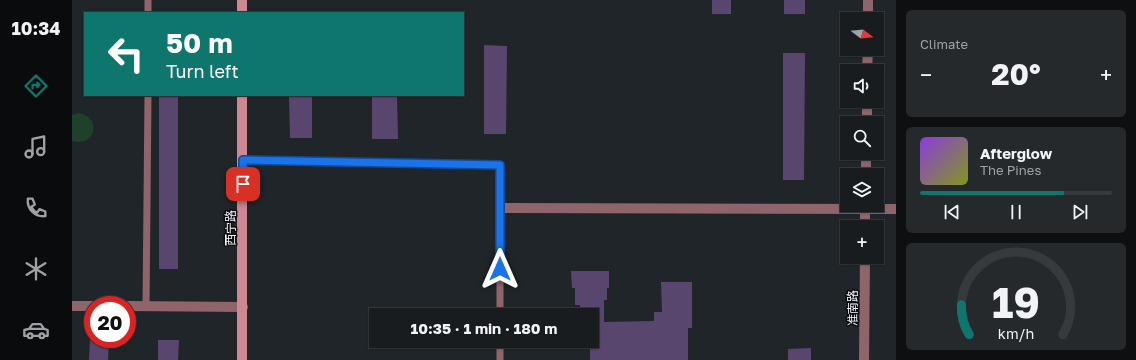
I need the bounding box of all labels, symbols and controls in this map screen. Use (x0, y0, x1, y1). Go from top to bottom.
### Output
north arrow (840, 12, 884, 56)
map controls (840, 12, 884, 264)
text: 10:34 (12, 17, 60, 39)
text: 50 m (166, 26, 233, 59)
icon: left (100, 28, 152, 80)
text: Climate (920, 36, 968, 52)
text: 20° (991, 56, 1041, 92)
text: Turn left (166, 60, 239, 82)
text: − (920, 61, 932, 88)
text: + (1100, 61, 1112, 88)
button: sound (840, 64, 884, 108)
icon: directions (22, 72, 50, 100)
button: search (840, 116, 884, 160)
icon: music (22, 133, 50, 161)
text: Afterglow (980, 144, 1052, 162)
text: The Pines (980, 162, 1041, 178)
pin (226, 167, 260, 201)
button: layers (840, 168, 884, 212)
icon: arrive (232, 173, 254, 195)
icon: phone (22, 194, 50, 222)
icon: previous (941, 201, 963, 223)
icon: pause (1005, 201, 1027, 223)
icon: next (1069, 201, 1091, 223)
street label: 西宁路 (223, 210, 238, 246)
button: + (840, 220, 884, 264)
position arrow (479, 248, 521, 290)
icon: climate (22, 255, 50, 283)
text: 19 (992, 276, 1040, 326)
street label: 准南路 (845, 290, 860, 326)
speed limit sign: 20 (84, 296, 136, 348)
icon: car (22, 316, 50, 344)
text: 10:35 · 1 min · 180 m (411, 319, 557, 337)
text: km/h (998, 324, 1034, 341)

